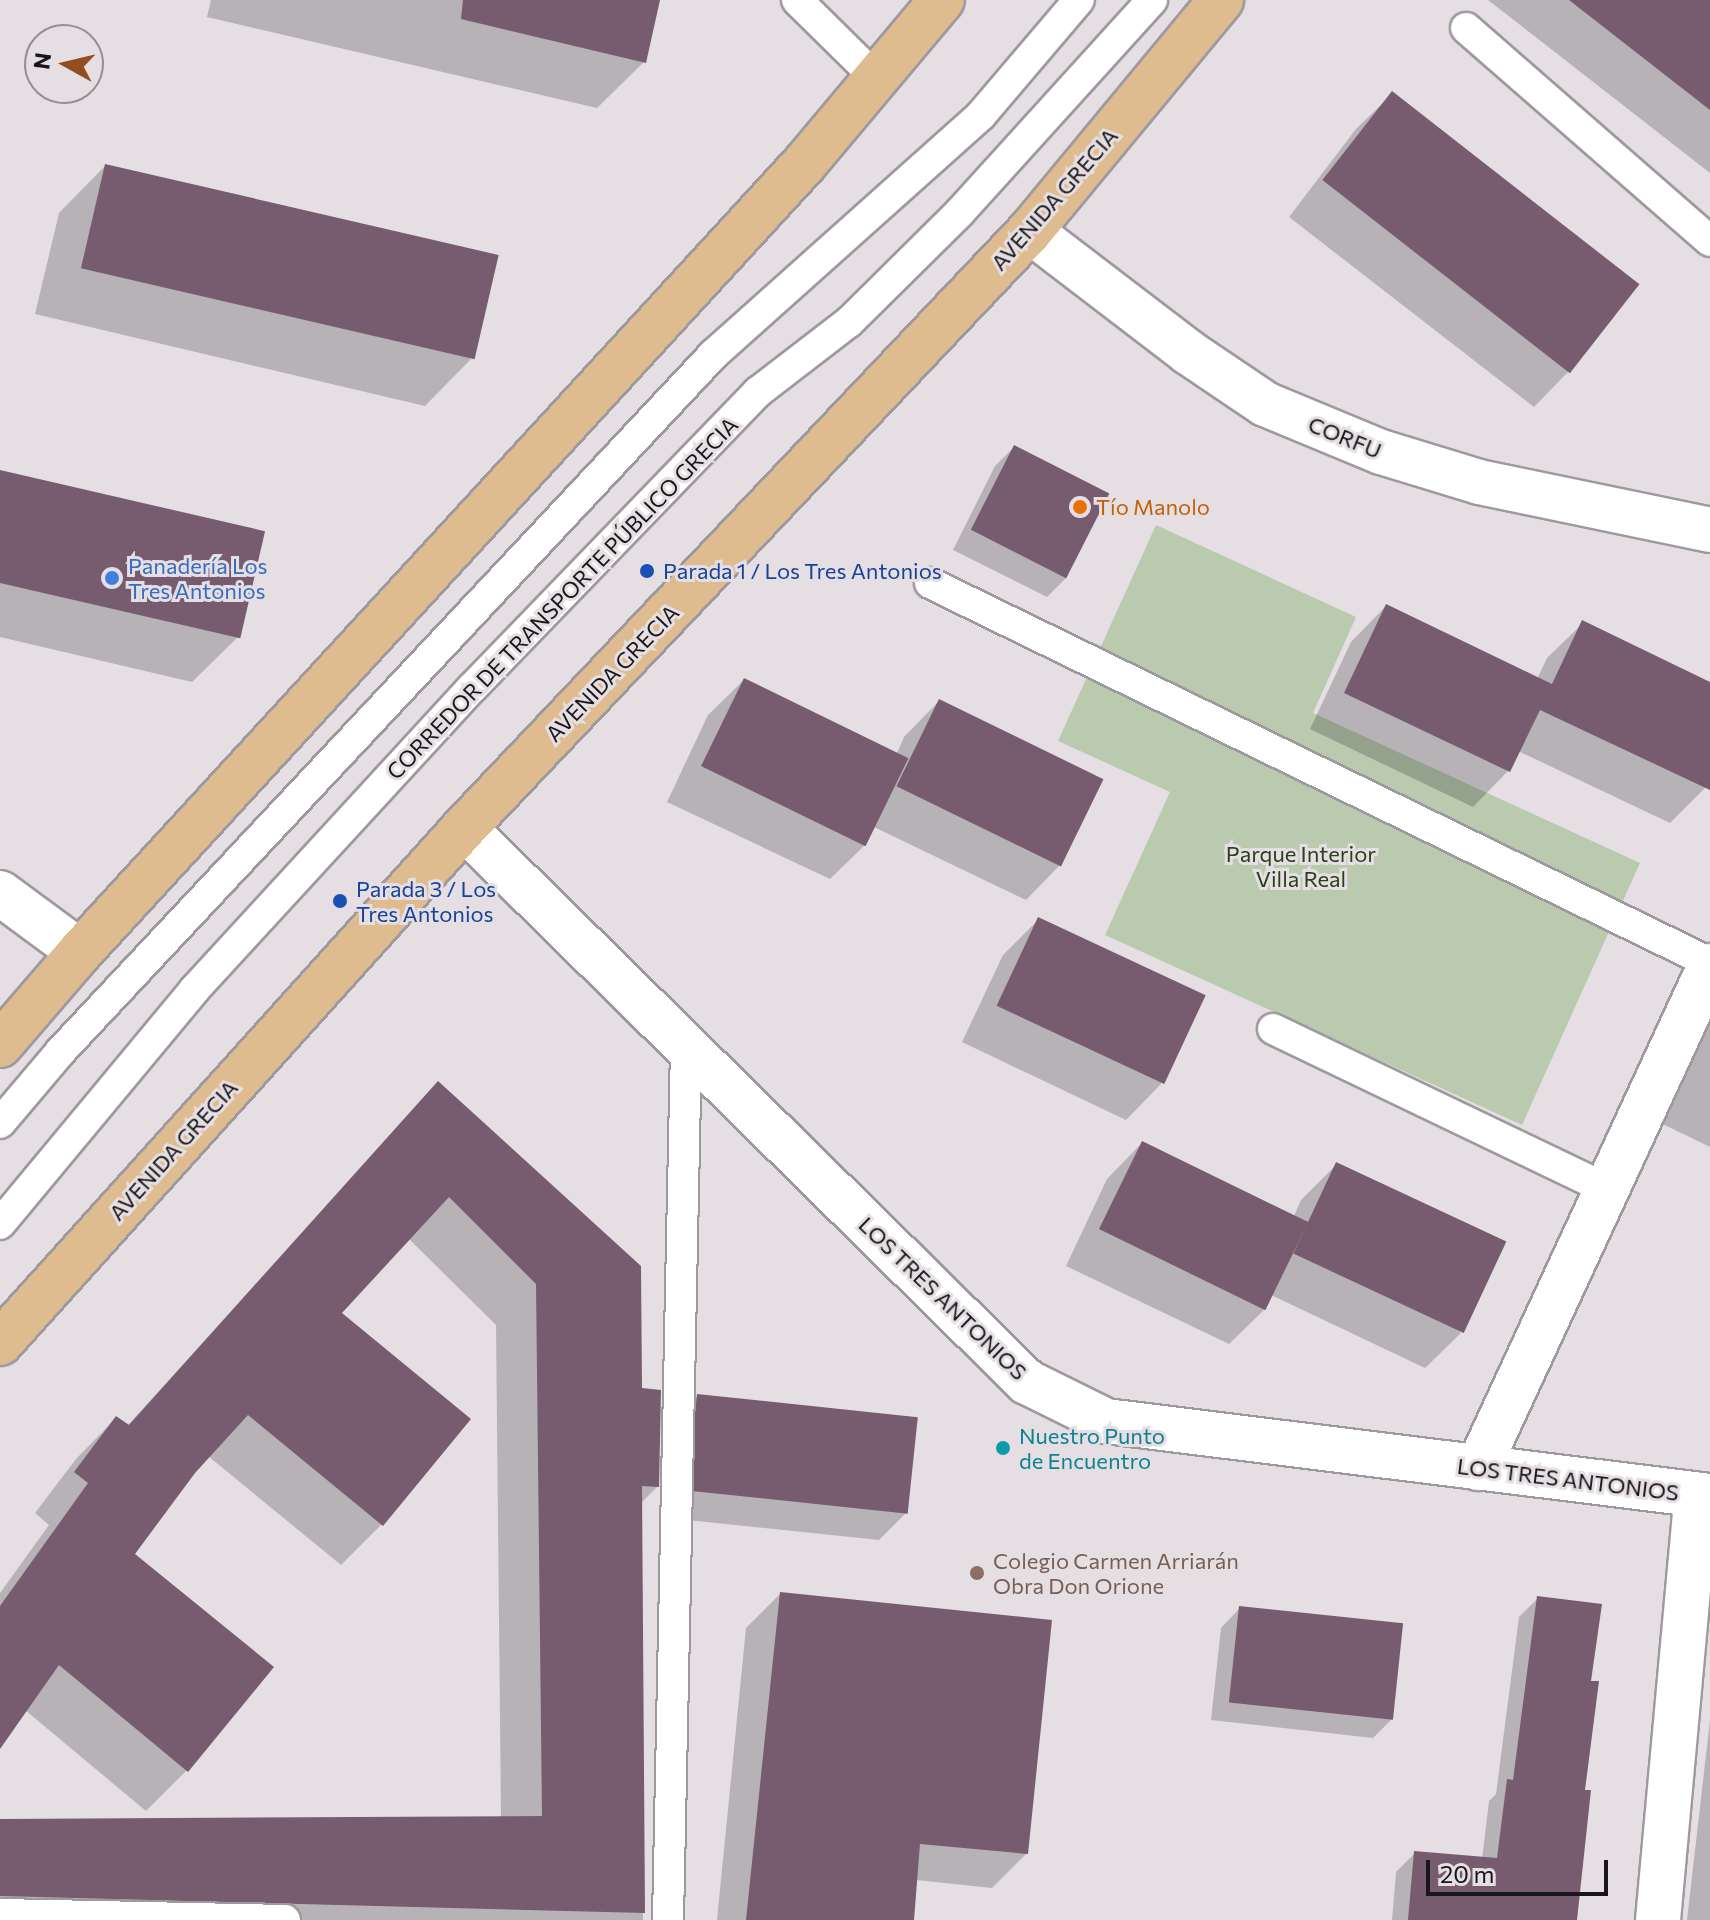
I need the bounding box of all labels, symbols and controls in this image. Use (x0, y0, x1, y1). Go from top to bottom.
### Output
north arrow (24, 24, 104, 104)
text: N (27, 51, 56, 71)
street label: AVENIDA GRECIA (985, 123, 1123, 275)
street label: CORFU (1305, 410, 1385, 464)
street label: CORREDOR DE TRANSPORTE PÚBLICO GRECIA (381, 411, 743, 785)
place label: Tío Manolo (1096, 494, 1210, 520)
marker: Tío Manolo (1071, 498, 1089, 516)
place label: Panadería Los Tres Antonios (128, 552, 267, 604)
place label: Parada 1 / Los Tres Antonios (663, 558, 942, 584)
marker: Parada 1 / Los Tres Antonios (638, 562, 656, 580)
marker: Panadería Los Tres Antonios (103, 569, 121, 587)
street label: AVENIDA GRECIA (540, 599, 684, 747)
park label: Parque Interior Villa Real (1226, 840, 1376, 892)
place label: Parada 3 / Los Tres Antonios (356, 875, 496, 926)
marker: Parada 3 / Los Tres Antonios (331, 892, 349, 910)
street label: AVENIDA GRECIA (103, 1074, 243, 1226)
street label: LOS TRES ANTONIOS (854, 1211, 1032, 1385)
place label: Nuestro Punto de Encuentro (1019, 1422, 1165, 1474)
marker: Nuestro Punto de Encuentro (994, 1439, 1012, 1457)
street label: LOS TRES ANTONIOS (1456, 1452, 1680, 1506)
place label: Colegio Carmen Arriarán Obra Don Orione (993, 1547, 1239, 1598)
marker: Colegio Carmen Arriarán Obra Don Orione (968, 1564, 986, 1582)
scale bar (1430, 1844, 1612, 1894)
text: 20 m (1440, 1859, 1494, 1888)

